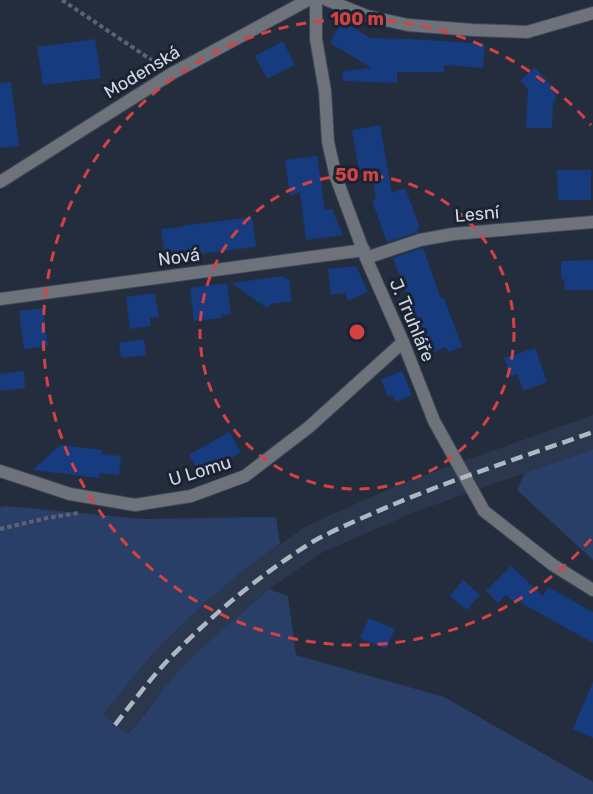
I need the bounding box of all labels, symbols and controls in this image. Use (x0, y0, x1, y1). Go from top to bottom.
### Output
text: 100 m (330, 8, 384, 30)
street label: Modenská (100, 41, 184, 103)
text: 50 m (335, 164, 379, 186)
street label: Lesní (454, 201, 502, 227)
street label: Nová (157, 243, 201, 271)
street label: J. Truhláře (385, 275, 439, 365)
centre of rings (347, 322, 367, 342)
street label: U Lomu (166, 451, 234, 491)

